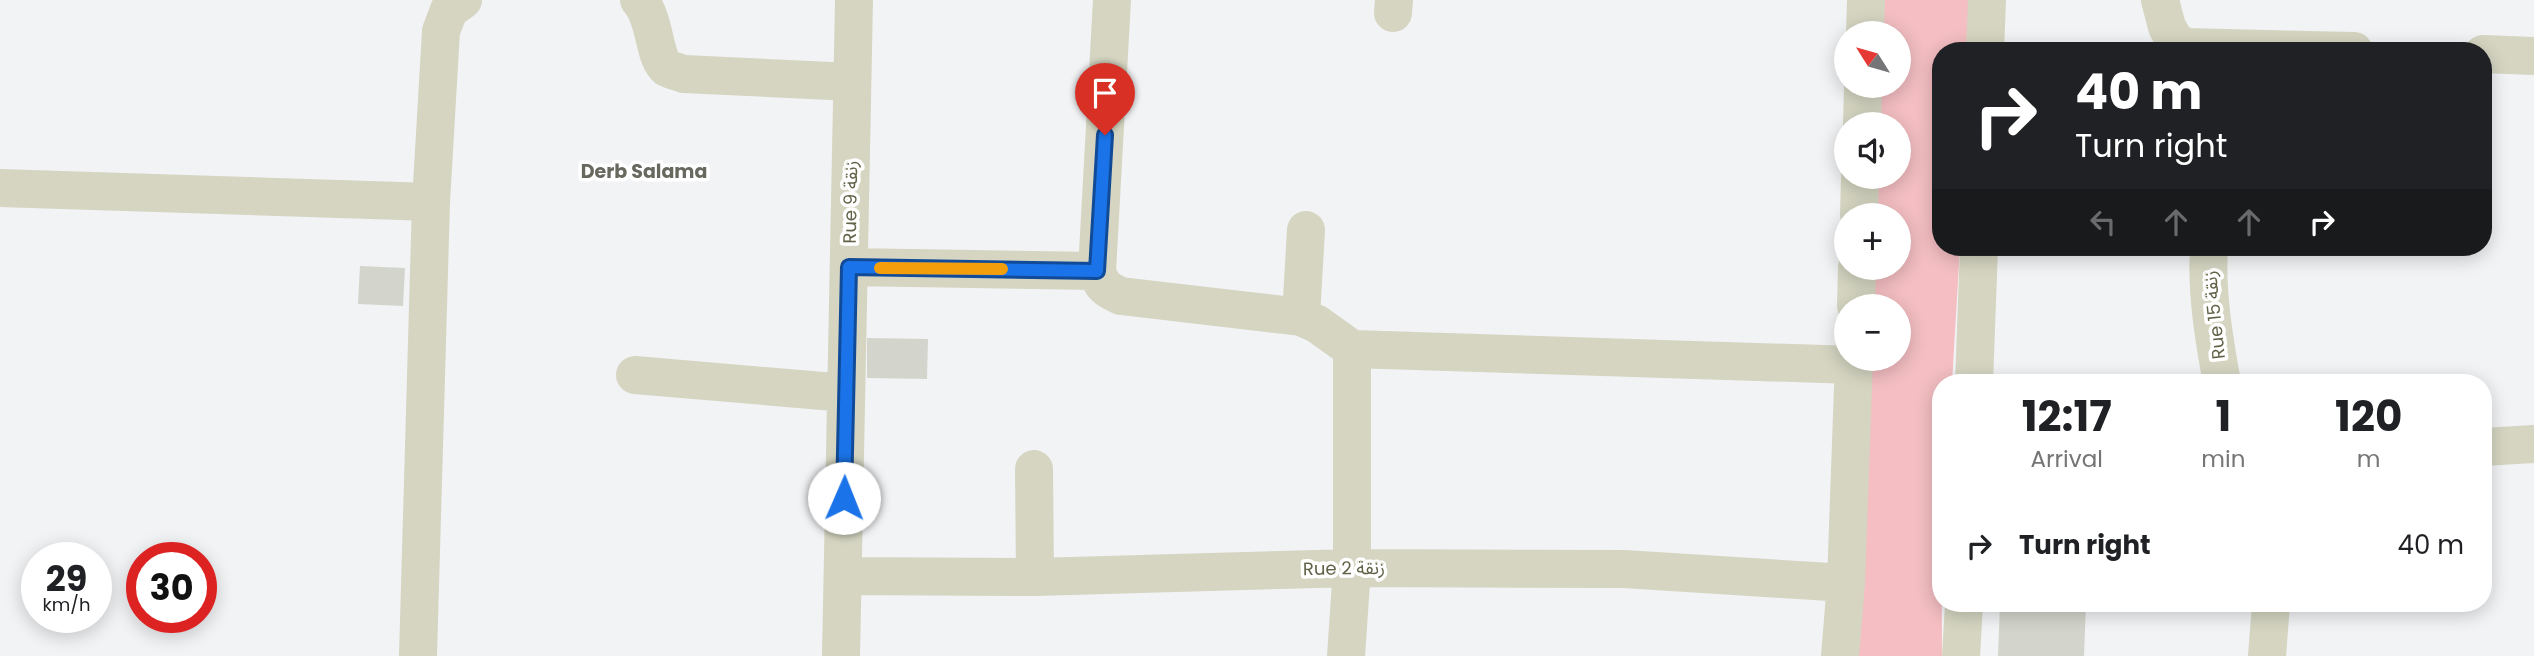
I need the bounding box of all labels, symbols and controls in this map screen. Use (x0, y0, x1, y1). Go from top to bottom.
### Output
north arrow (1834, 21, 1911, 98)
map controls (1834, 21, 1911, 371)
text: 40 m (2075, 58, 2202, 126)
pin (1075, 63, 1135, 135)
icon: right (1960, 70, 2051, 161)
icon: arrive (1086, 74, 1124, 112)
button: sound (1834, 112, 1911, 189)
text: Turn right (2075, 123, 2227, 168)
district label: Derb Salama (581, 158, 707, 185)
street label: Rue 9 زنقة (837, 160, 863, 244)
button: + (1834, 203, 1911, 280)
icon: left (2084, 203, 2122, 241)
icon: ahead (2157, 203, 2195, 241)
icon: ahead (2230, 203, 2268, 241)
icon: right (2303, 203, 2341, 241)
street label: Rue 15 زنقة (2197, 269, 2231, 361)
button: − (1834, 294, 1911, 371)
text: 12:17 (2022, 387, 2112, 446)
text: 1 (2215, 387, 2231, 446)
text: 120 (2335, 387, 2402, 446)
text: Arrival (2030, 443, 2103, 475)
text: min (2201, 443, 2245, 475)
text: m (2357, 443, 2381, 475)
position arrow (807, 461, 881, 535)
icon: right (1960, 527, 1998, 565)
text: Turn right (2019, 527, 2151, 563)
text: 40 m (2398, 527, 2464, 563)
speed limit sign: 30 (126, 542, 217, 633)
text: 29 (46, 554, 87, 603)
street label: Rue 2 زنقة (1303, 555, 1385, 581)
text: km/h (43, 592, 90, 617)

